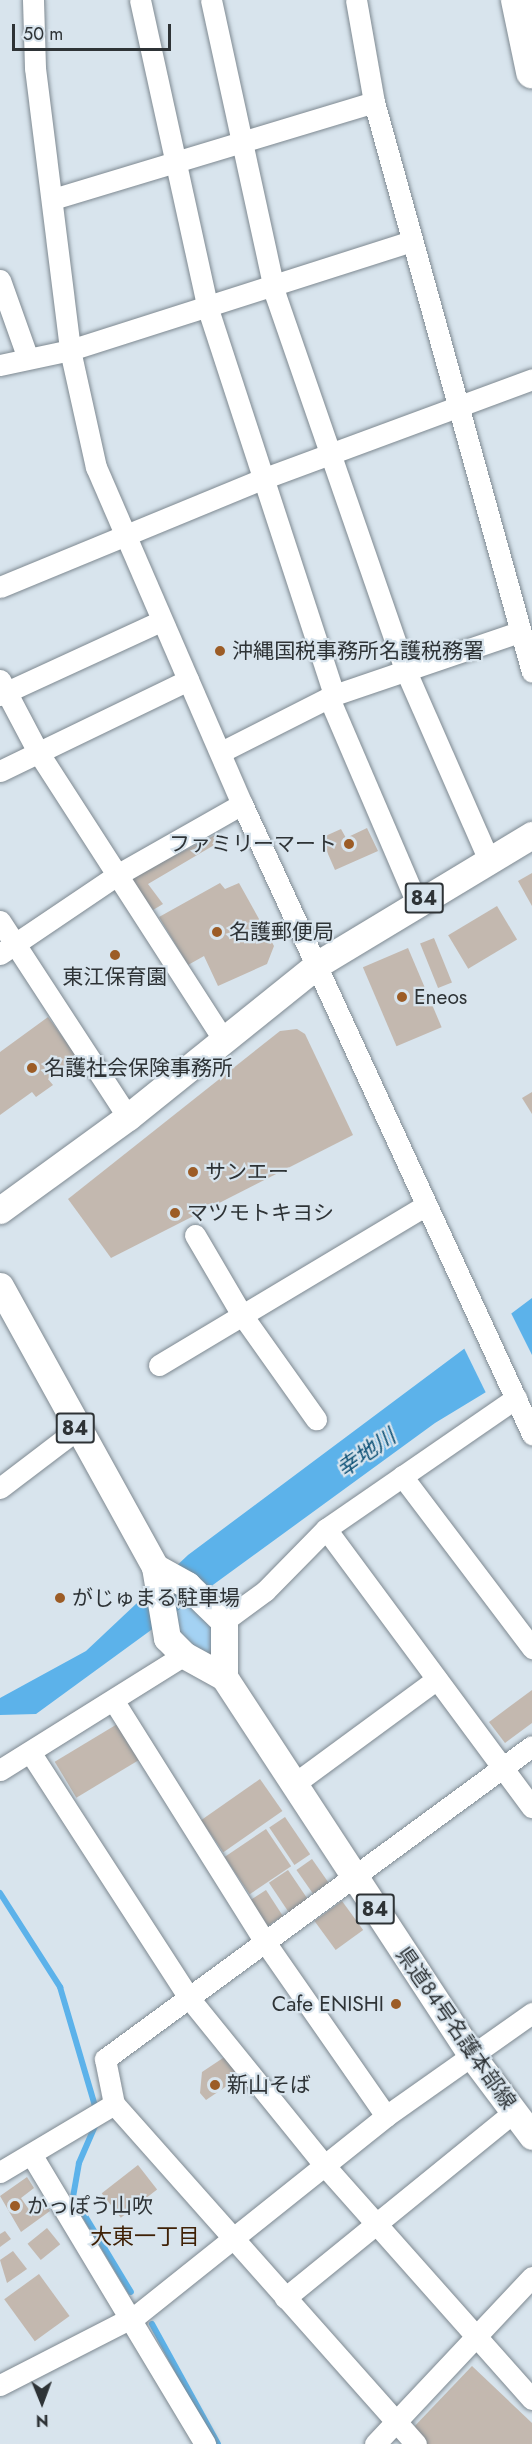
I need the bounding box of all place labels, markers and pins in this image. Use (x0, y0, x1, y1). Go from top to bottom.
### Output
place label: 沖縄国税事務所名護税務署 (232, 638, 484, 664)
marker: 沖縄国税事務所名護税務署 (213, 644, 227, 658)
place label: ファミリーマート (169, 831, 337, 857)
marker: ファミリーマート (342, 837, 356, 851)
place label: 名護郵便局 (229, 919, 334, 945)
marker: 名護郵便局 (210, 925, 224, 939)
marker: 東江保育園 (108, 948, 122, 962)
place label: 東江保育園 (63, 964, 167, 990)
place label: Eneos (414, 984, 467, 1010)
marker: Eneos (395, 990, 409, 1004)
place label: 名護社会保険事務所 (44, 1055, 233, 1081)
marker: 名護社会保険事務所 (25, 1061, 39, 1075)
place label: サンエー (205, 1159, 289, 1185)
marker: サンエー (186, 1165, 200, 1179)
place label: マツモトキヨシ (187, 1200, 334, 1226)
marker: マツモトキヨシ (168, 1206, 182, 1220)
place label: がじゅまる駐車場 (72, 1585, 240, 1611)
marker: がじゅまる駐車場 (53, 1591, 67, 1605)
place label: Cafe ENISHI (272, 1991, 384, 2017)
marker: Cafe ENISHI (389, 1997, 403, 2011)
place label: 新山そば (227, 2072, 311, 2098)
marker: 新山そば (208, 2078, 222, 2092)
place label: かっぽう山吹 (27, 2193, 153, 2219)
marker: かっぽう山吹 (8, 2199, 22, 2213)

